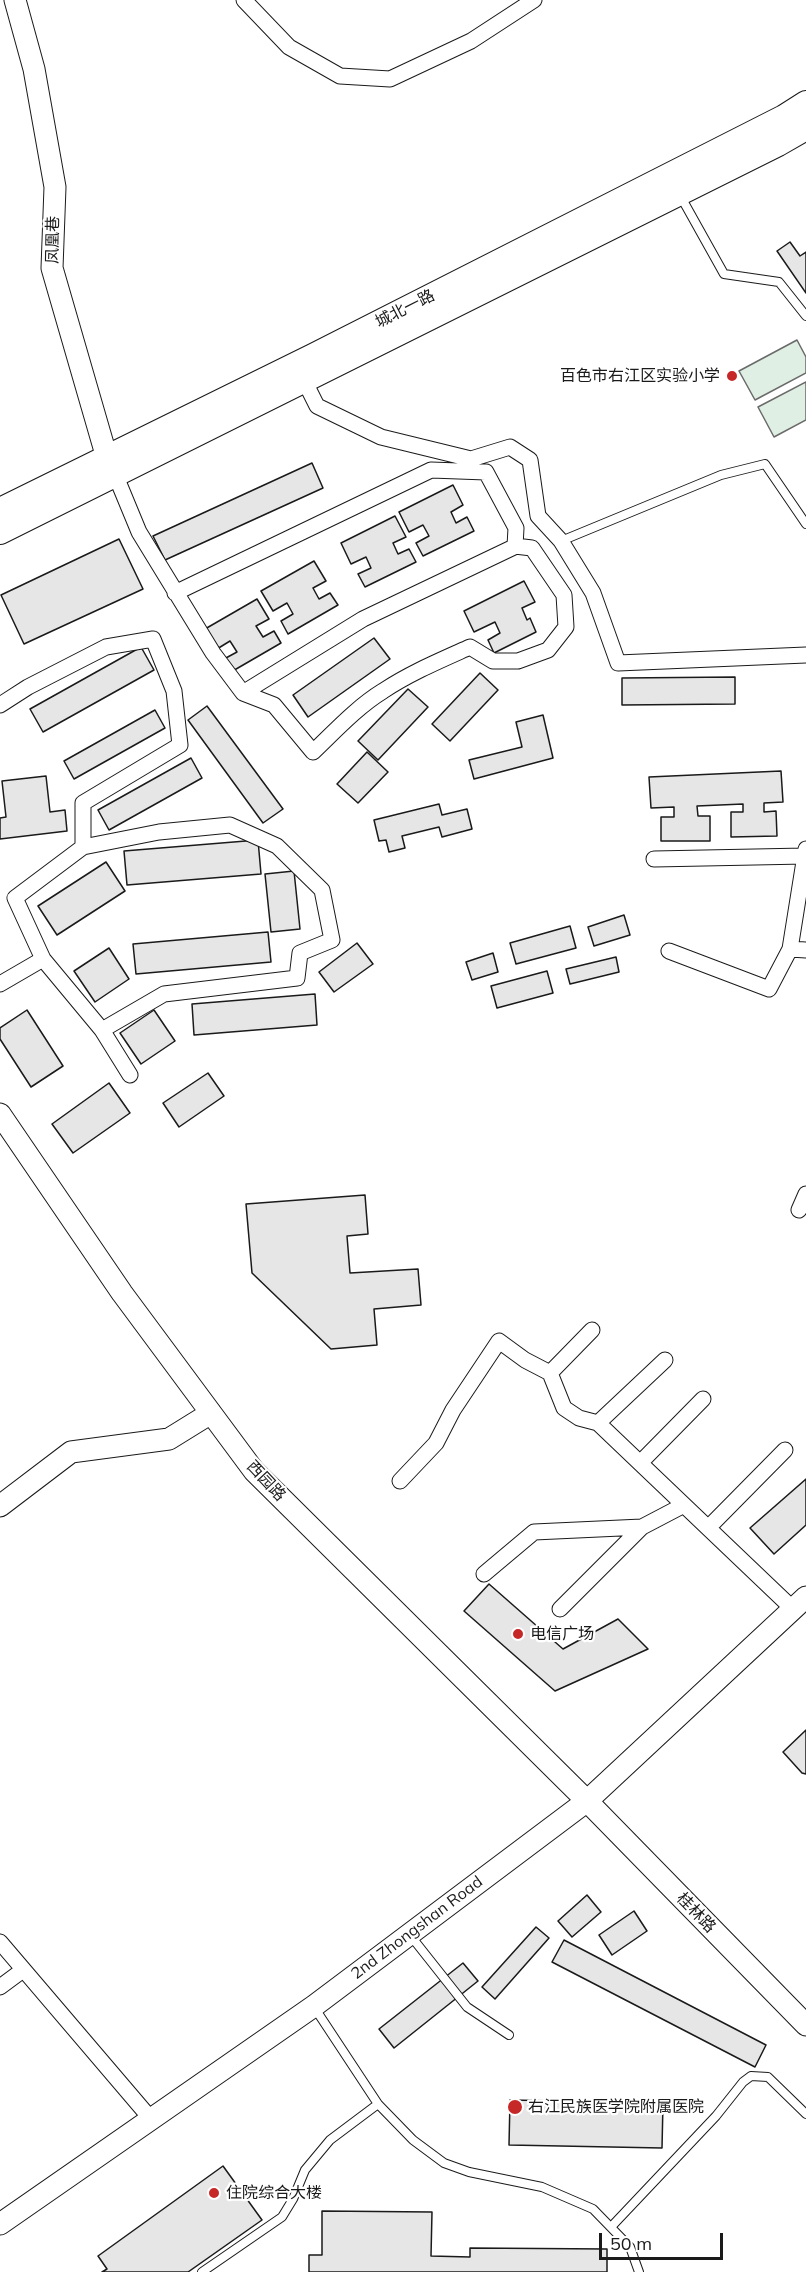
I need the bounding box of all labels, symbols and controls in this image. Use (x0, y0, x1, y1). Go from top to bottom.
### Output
street label: 凤凰巷 (43, 216, 63, 264)
street label: 城北一路 (372, 286, 438, 332)
place label: 百色市右江区实验小学 (560, 366, 720, 386)
marker: 百色市右江区实验小学 (725, 369, 739, 383)
street label: 西园路 (243, 1457, 289, 1505)
place label: 电信广场 (530, 1624, 594, 1644)
marker: 电信广场 (511, 1627, 525, 1641)
street label: 2nd Zhongshan Road (348, 1872, 486, 1984)
street label: 桂林路 (672, 1889, 720, 1937)
place label: 右江民族医学院附属医院 (528, 2097, 704, 2117)
marker: 右江民族医学院附属医院 (506, 2098, 524, 2116)
place label: 住院综合大楼 (226, 2183, 322, 2203)
marker: 住院综合大楼 (207, 2186, 221, 2200)
scale bar (602, 2221, 726, 2259)
text: 50 m (610, 2232, 652, 2255)

